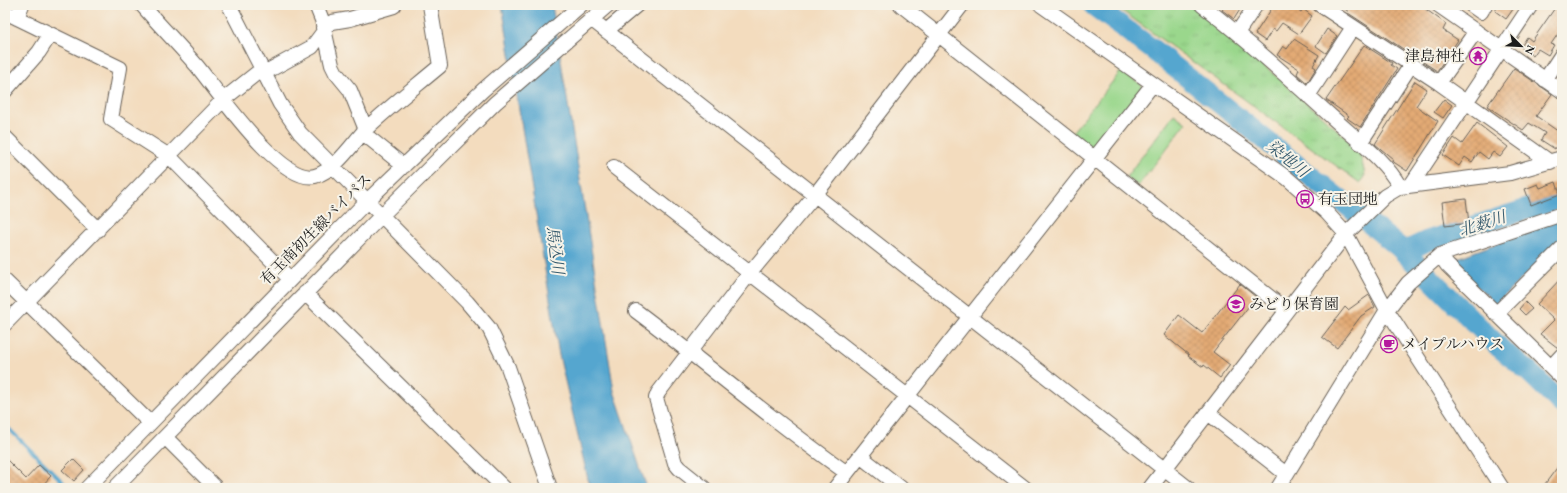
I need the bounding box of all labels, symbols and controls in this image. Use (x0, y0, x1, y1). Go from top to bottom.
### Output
north arrow (1501, 26, 1541, 66)
text: N (1522, 43, 1538, 57)
place label: 津島神社 (1405, 46, 1465, 65)
temple icon: 津島神社 (1468, 46, 1488, 66)
water label: 染地川 (1262, 135, 1314, 183)
street label: 有玉南初生線バイパス (256, 169, 375, 288)
bus stop icon: 有玉団地 (1295, 189, 1315, 209)
place label: 有玉団地 (1318, 189, 1378, 208)
water label: 北薮川 (1456, 205, 1510, 241)
water label: 馬込川 (542, 225, 569, 277)
school or university icon: みどり保育園 (1226, 294, 1246, 314)
place label: みどり保育園 (1249, 294, 1339, 313)
cafe icon: メイプルハウス (1379, 334, 1399, 354)
place label: メイプルハウス (1402, 334, 1504, 353)

